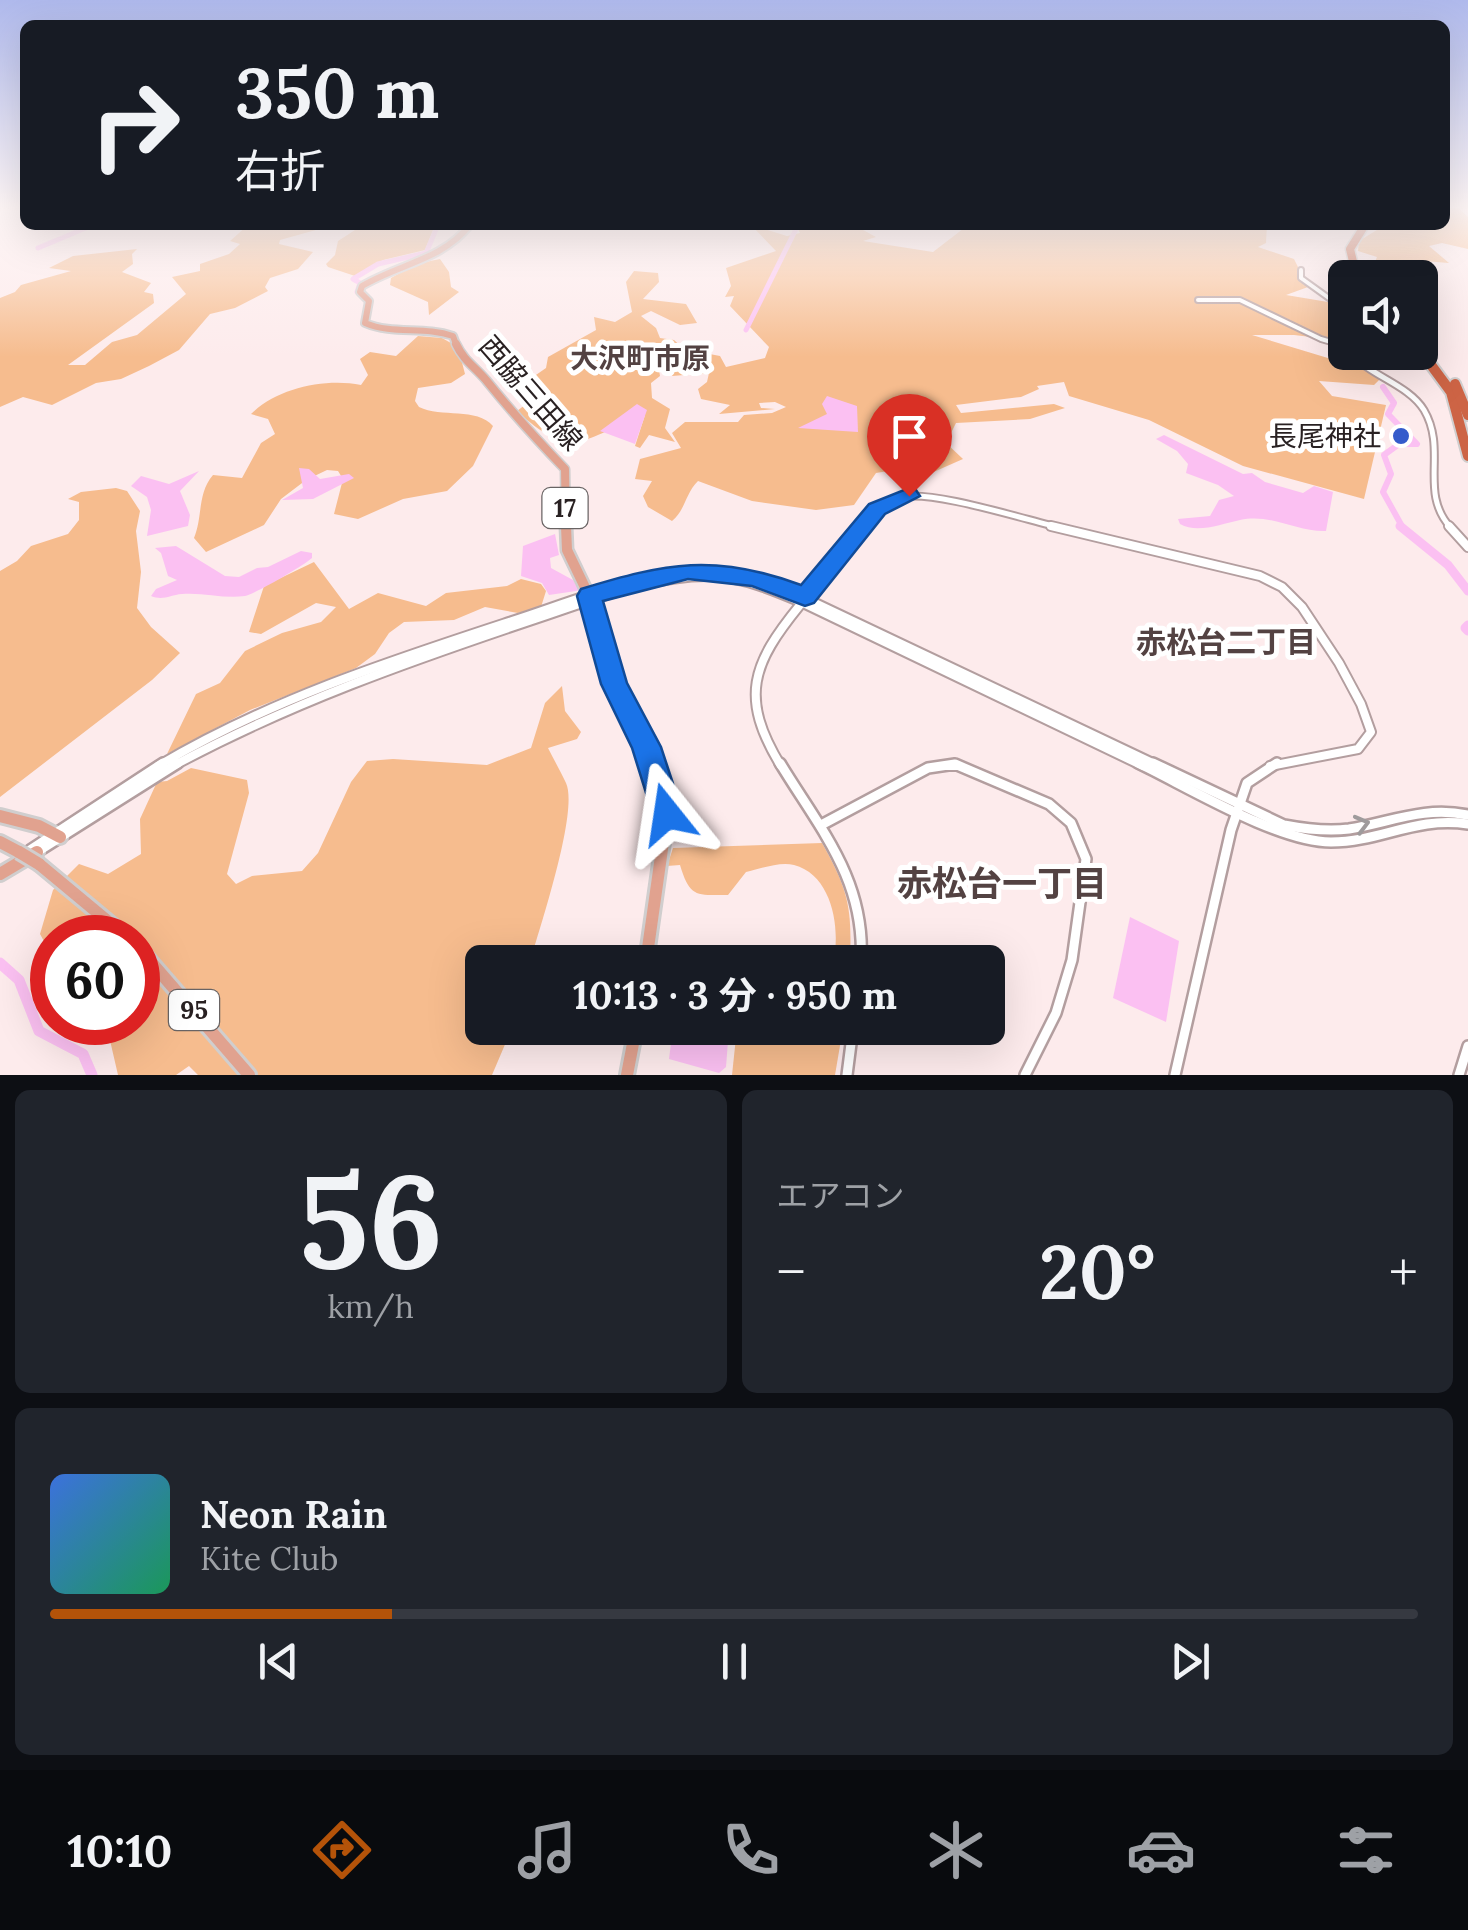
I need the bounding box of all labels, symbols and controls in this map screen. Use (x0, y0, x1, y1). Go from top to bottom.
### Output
text: 350 m (235, 48, 439, 137)
icon: right (70, 60, 200, 190)
text: 右折 (235, 142, 325, 199)
map controls (1328, 260, 1438, 370)
button: sound (1328, 260, 1438, 370)
street label: 西脇三田線 (471, 328, 591, 458)
district label: 大沢町市原 (570, 340, 710, 376)
pin (867, 394, 952, 497)
icon: arrive (882, 409, 937, 464)
place label: 長尾神社 (1269, 418, 1381, 454)
marker: 長尾神社 (1390, 425, 1412, 447)
road number: 17 (542, 488, 588, 528)
district label: 赤松台二丁目 (1136, 623, 1316, 661)
position arrow (615, 762, 719, 866)
one-way arrow (1352, 815, 1370, 836)
district label: 赤松台一丁目 (897, 861, 1107, 906)
speed limit sign: 60 (30, 915, 160, 1045)
text: 10:13 · 3 分 · 950 m (573, 971, 897, 1019)
road number: 95 (169, 990, 219, 1030)
text: 56 (298, 1137, 443, 1304)
text: エアコン (777, 1175, 905, 1216)
text: 20° (1039, 1224, 1155, 1320)
text: − (777, 1237, 806, 1307)
text: + (1389, 1237, 1418, 1307)
text: km/h (328, 1286, 414, 1327)
text: Neon Rain (200, 1490, 387, 1538)
text: Kite Club (200, 1538, 338, 1579)
icon: previous (251, 1634, 306, 1689)
icon: pause (707, 1634, 762, 1689)
icon: next (1163, 1634, 1218, 1689)
icon: directions (307, 1815, 377, 1885)
icon: music (512, 1815, 582, 1885)
icon: phone (716, 1815, 786, 1885)
icon: climate (921, 1815, 991, 1885)
icon: car (1126, 1815, 1196, 1885)
icon: filters (1331, 1815, 1401, 1885)
text: 10:10 (67, 1822, 172, 1879)

